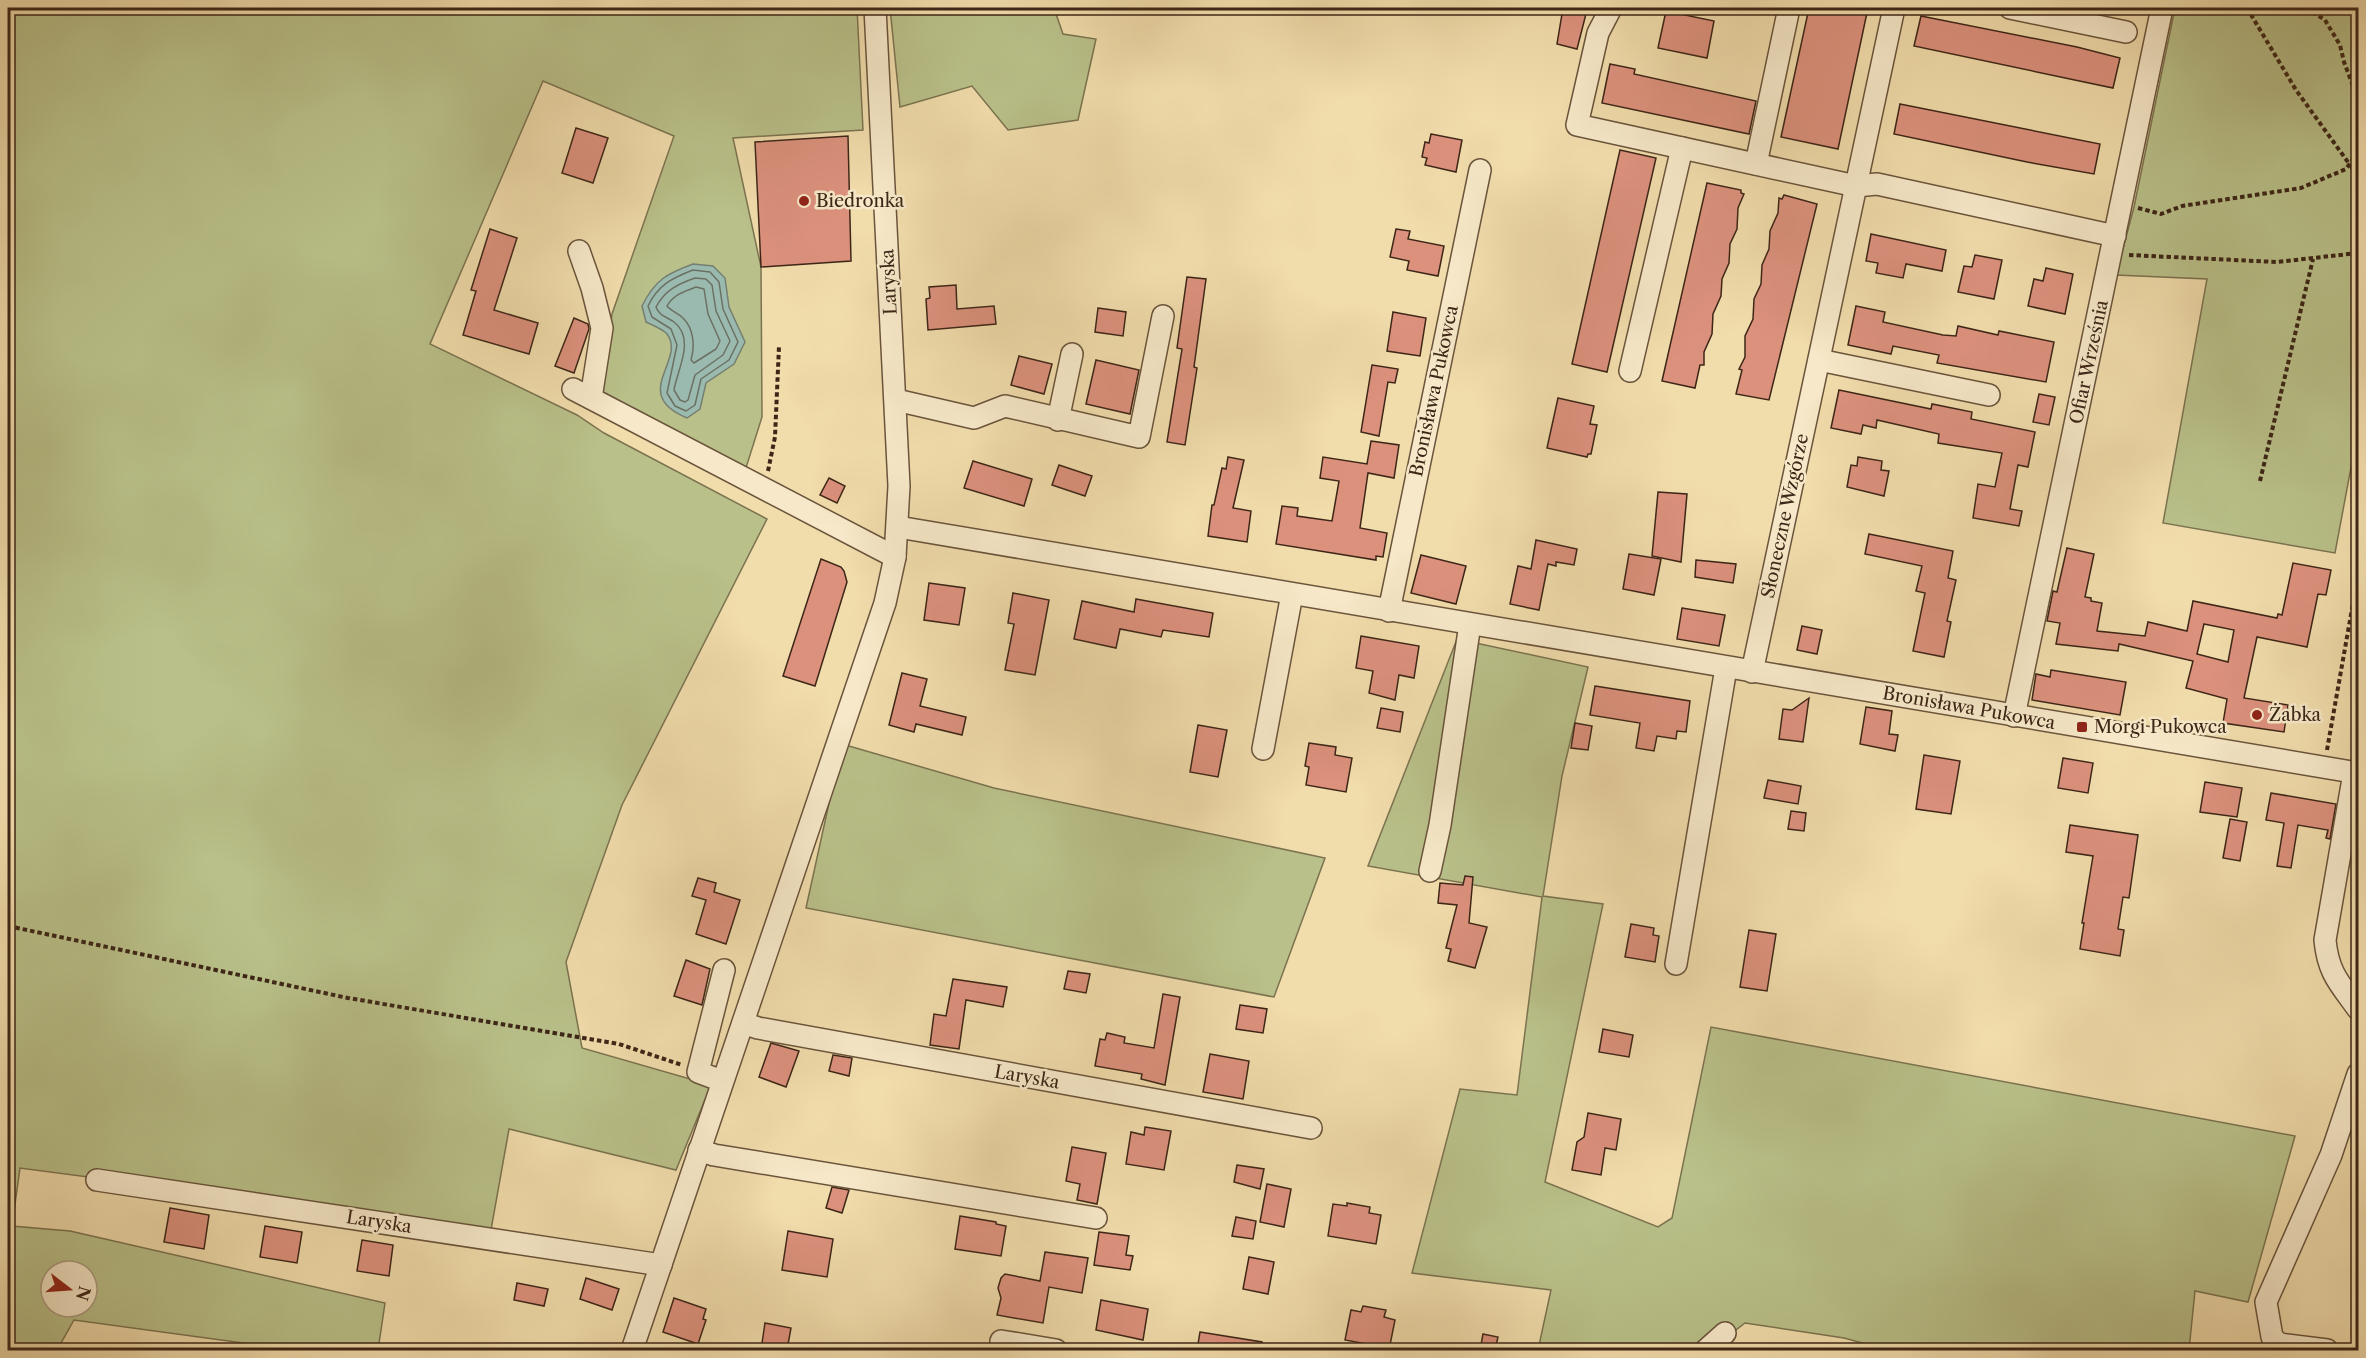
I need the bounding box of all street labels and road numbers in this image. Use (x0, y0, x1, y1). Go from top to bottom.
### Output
street label: Laryska (876, 248, 902, 315)
street label: Ofiar Września (2065, 297, 2113, 426)
street label: Bronisława Pukowca (1405, 303, 1463, 479)
street label: Słoneczne Wzgórze (1757, 432, 1813, 600)
street label: Bronisława Pukowca (1881, 682, 2058, 734)
street label: Laryska (993, 1060, 1062, 1094)
street label: Laryska (345, 1206, 414, 1238)

